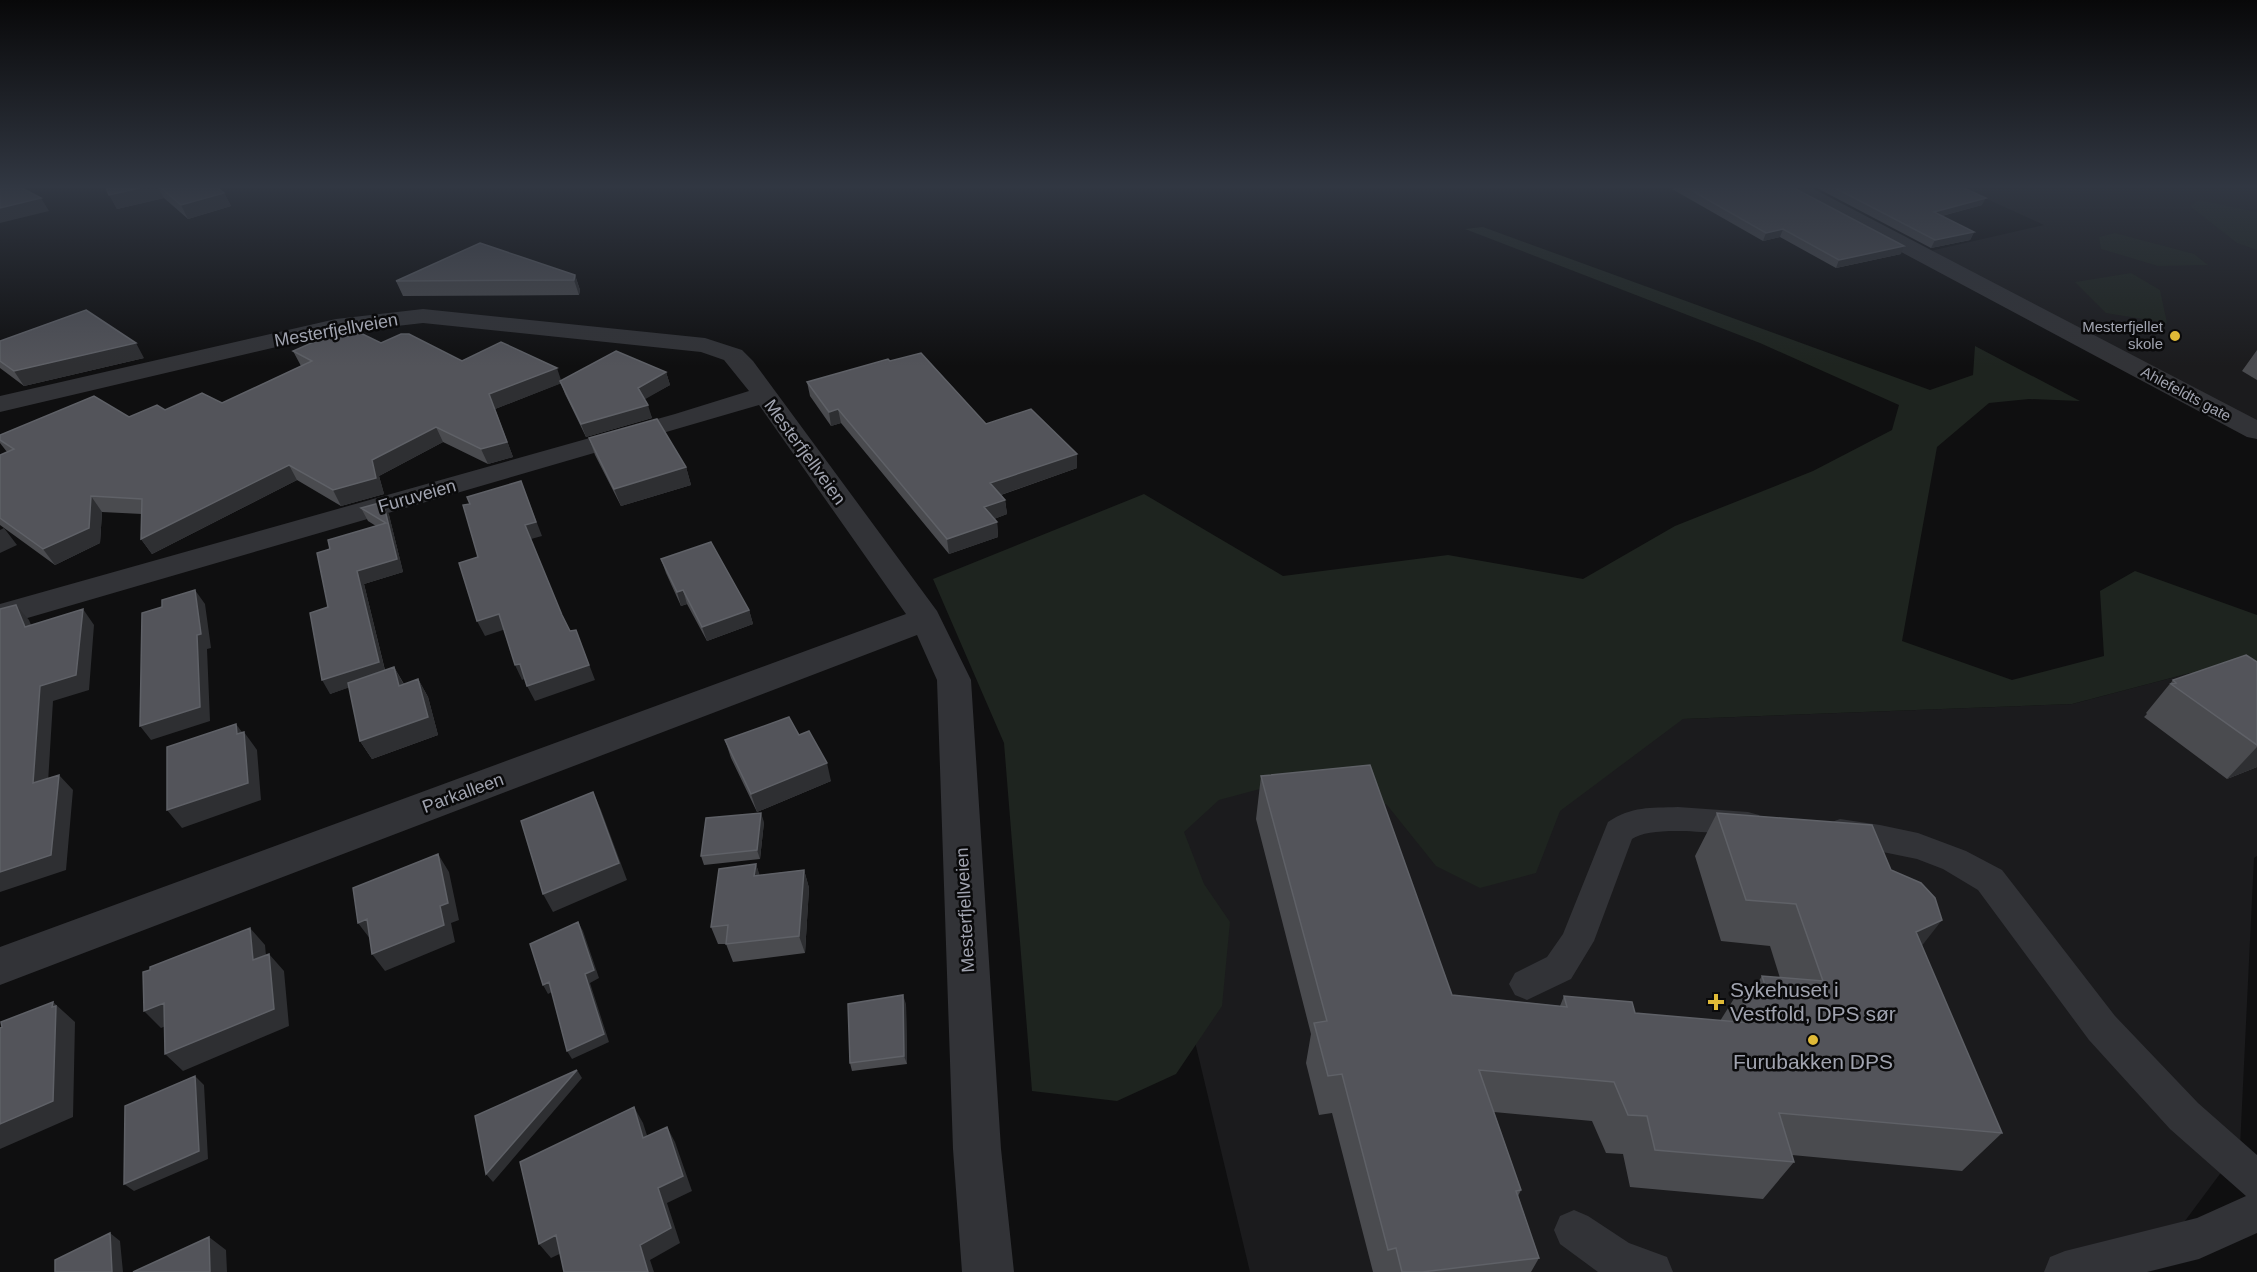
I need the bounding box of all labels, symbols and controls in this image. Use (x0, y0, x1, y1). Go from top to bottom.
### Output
street label: Mesterfjellveien (273, 309, 399, 351)
place label: Mesterfjellet skole (2082, 318, 2164, 352)
marker: Mesterfjellet skole (2168, 329, 2182, 343)
street label: Ahlefeldts gate (2138, 363, 2234, 424)
street label: Mesterfjellveien (760, 396, 850, 508)
street label: Furuveien (376, 475, 458, 517)
street label: Parkalleen (420, 769, 506, 817)
street label: Mesterfjellveien (952, 847, 978, 973)
place label: Sykehuset i Vestfold, DPS sør (1730, 978, 1896, 1025)
marker: Sykehuset i Vestfold, DPS sør (1707, 993, 1725, 1011)
marker: Furubakken DPS (1806, 1033, 1820, 1047)
place label: Furubakken DPS (1733, 1050, 1893, 1073)

